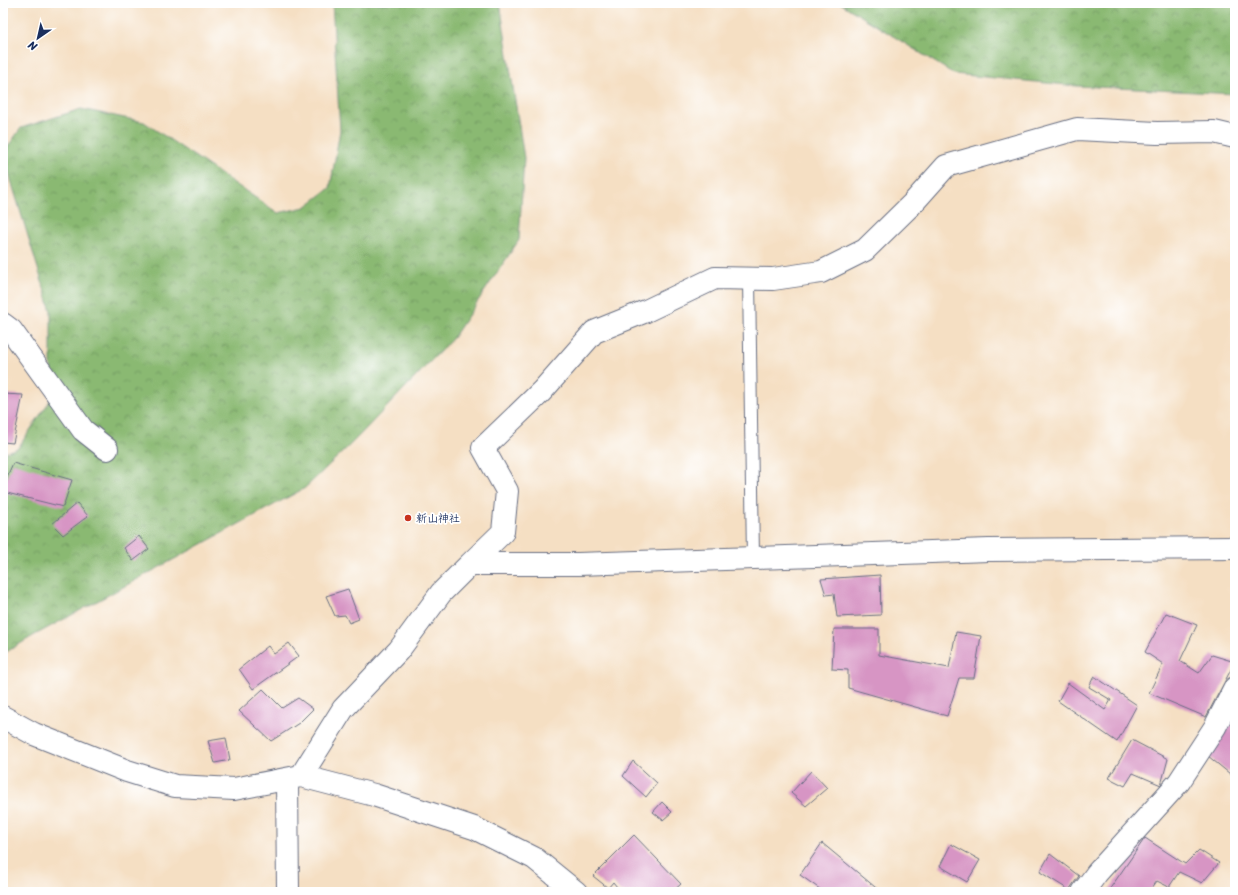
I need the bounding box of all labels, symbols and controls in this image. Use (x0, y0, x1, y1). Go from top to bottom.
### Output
north arrow (18, 18, 58, 58)
text: N (24, 36, 42, 56)
place label: 新山神社 (416, 509, 460, 528)
marker: 新山神社 (403, 513, 413, 523)

